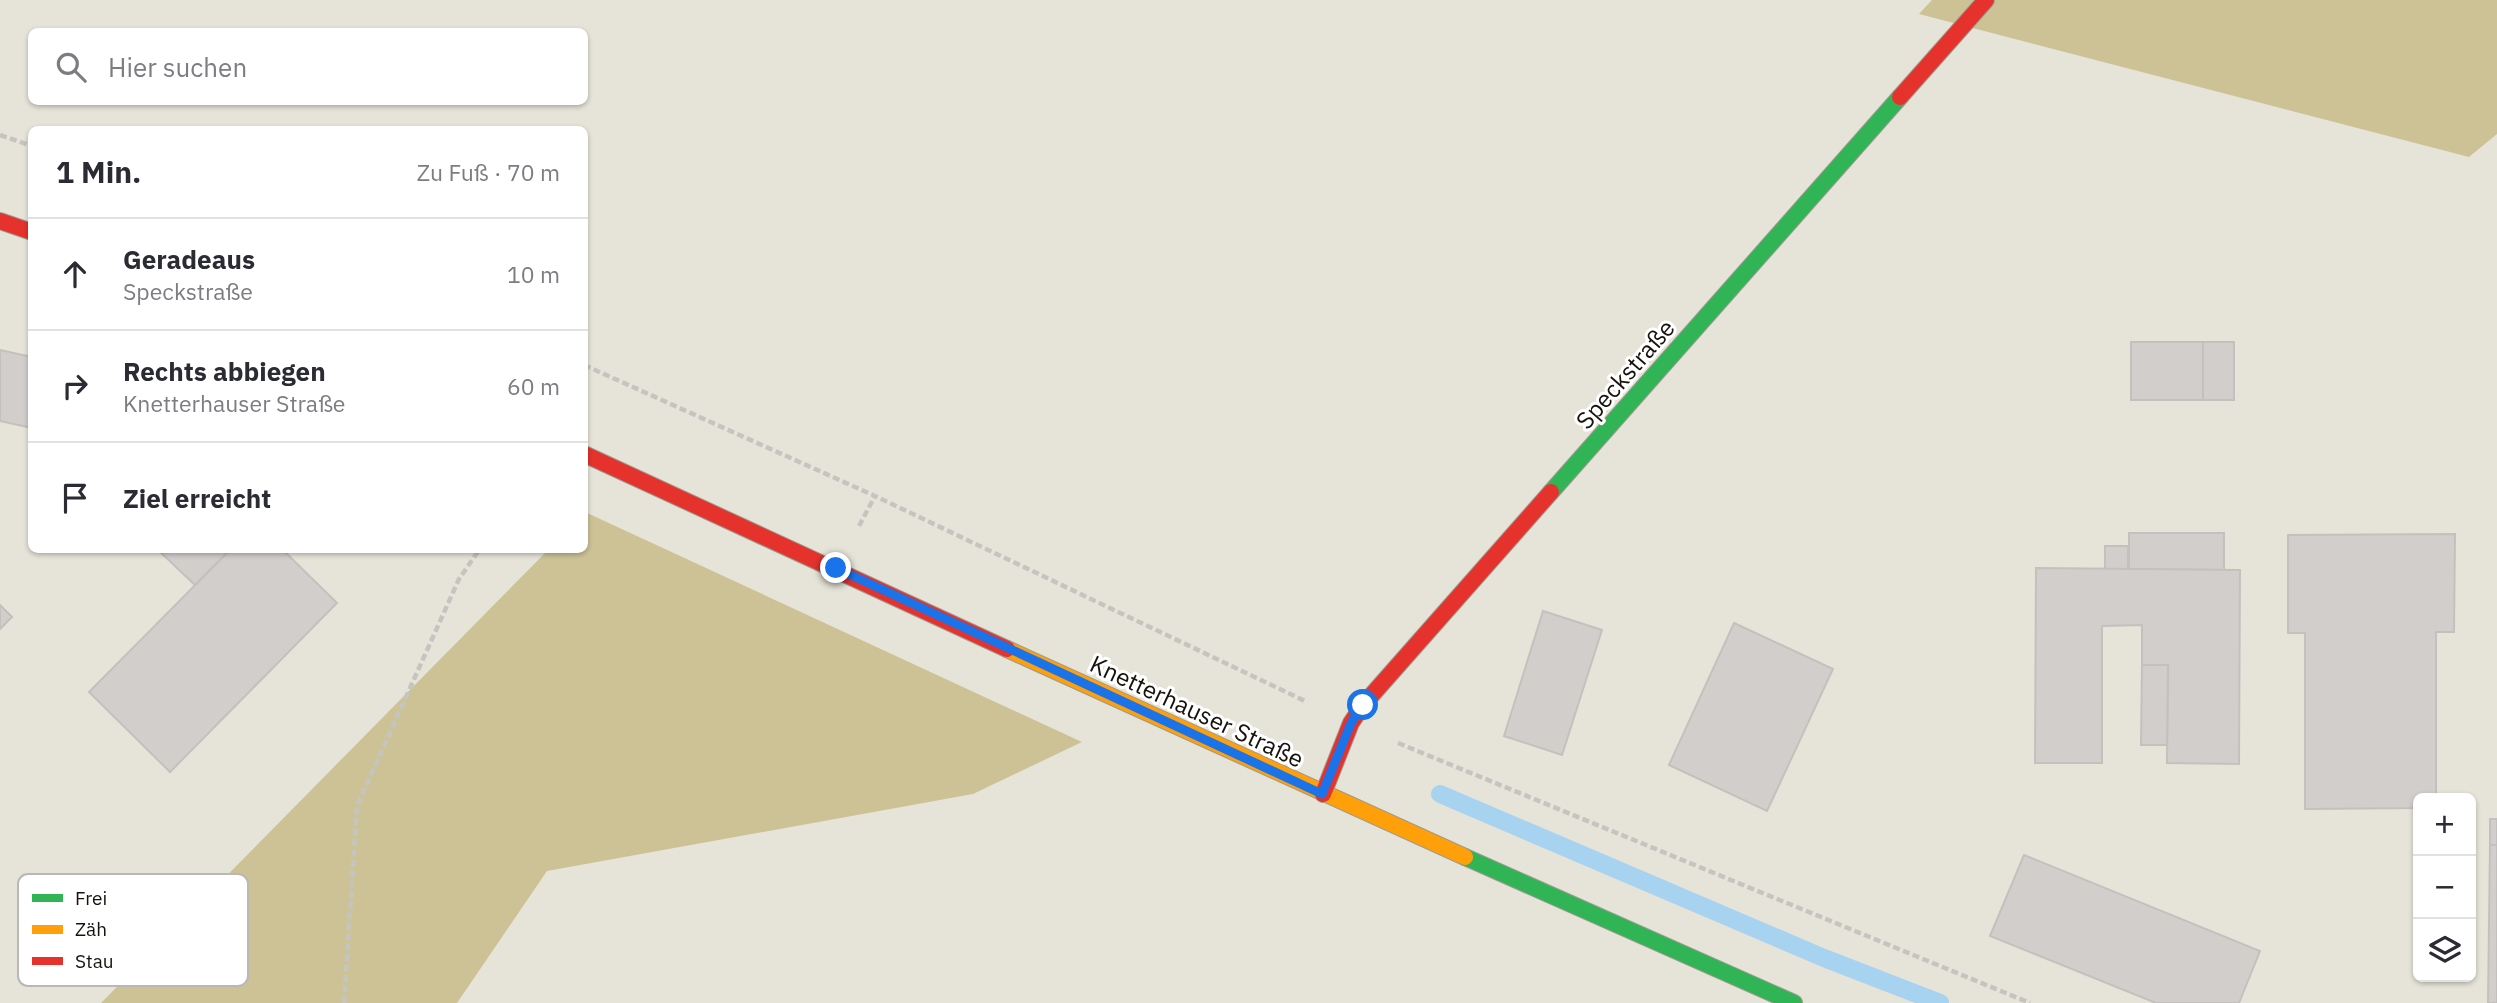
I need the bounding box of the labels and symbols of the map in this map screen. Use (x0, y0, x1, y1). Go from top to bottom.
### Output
street label: Speckstraße (1568, 312, 1682, 436)
route end (820, 552, 851, 583)
street label: Knetterhauser Straße (1085, 647, 1309, 775)
route start (1347, 689, 1378, 720)
legend (18, 874, 248, 986)
text: Frei (75, 886, 107, 910)
text: Zäh (75, 917, 107, 941)
text: Stau (75, 949, 114, 973)

